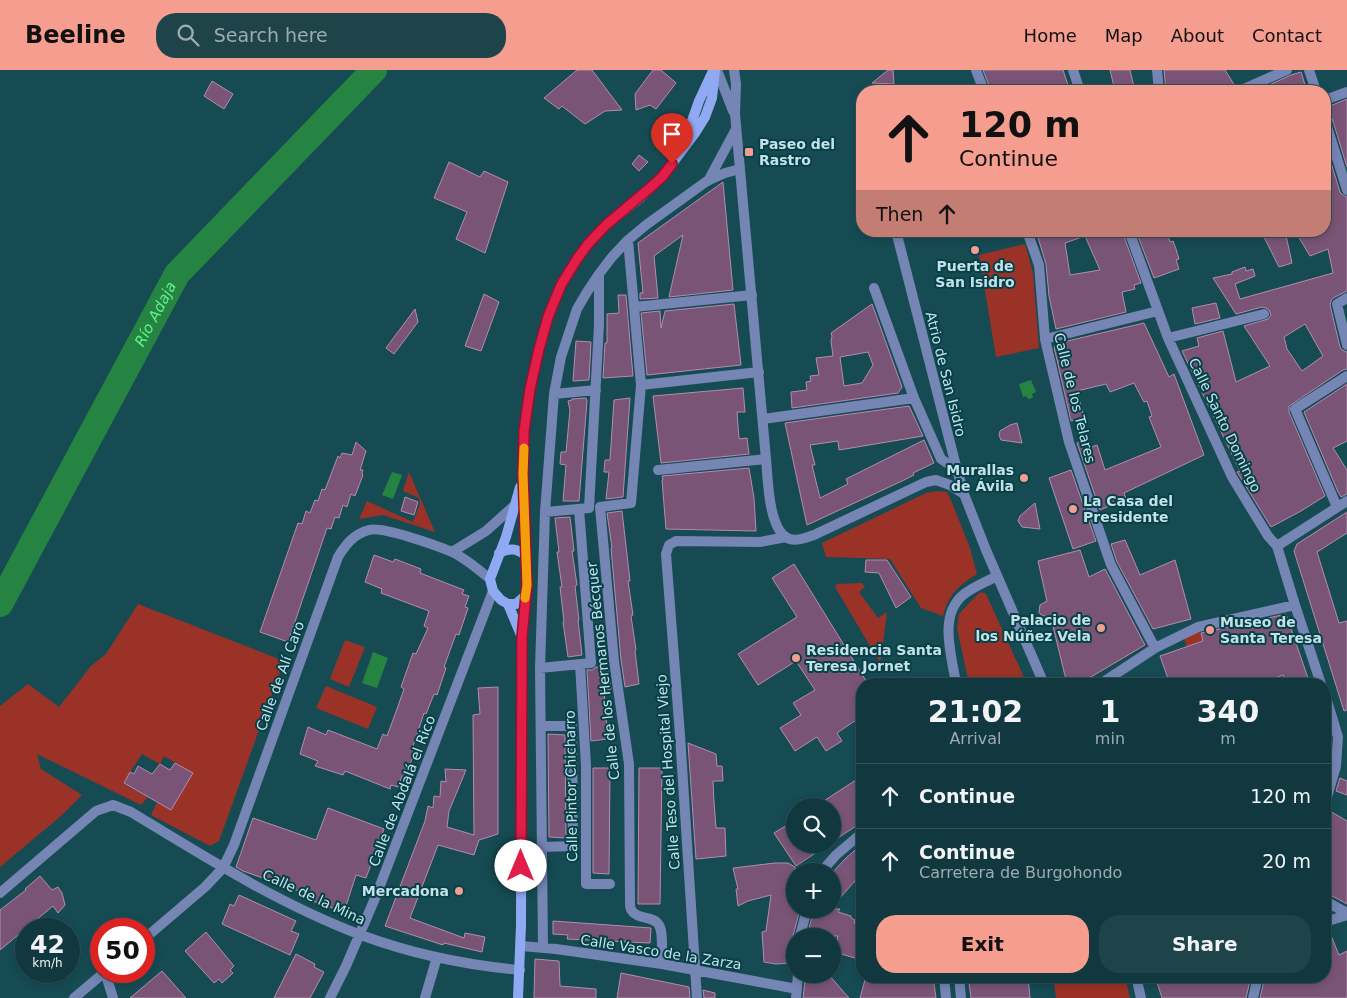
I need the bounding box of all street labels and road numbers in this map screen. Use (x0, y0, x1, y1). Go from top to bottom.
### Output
street label: Atrio de San Isidro (923, 310, 969, 438)
street label: Calle de los Telares (1051, 331, 1099, 465)
street label: Calle Santo Domingo (1186, 355, 1264, 495)
street label: Calle de los Hermanos Bécquer (584, 561, 622, 781)
street label: Calle de Alí Caro (253, 619, 307, 733)
street label: Calle Teso del Hospital Viejo (653, 674, 683, 870)
street label: Calle Pintor Chicharro (562, 710, 580, 862)
street label: Calle de Abdalá el Rico (366, 713, 438, 869)
street label: Calle de la Mina (260, 866, 368, 928)
street label: Calle Vasco de la Zarza (579, 931, 743, 973)

